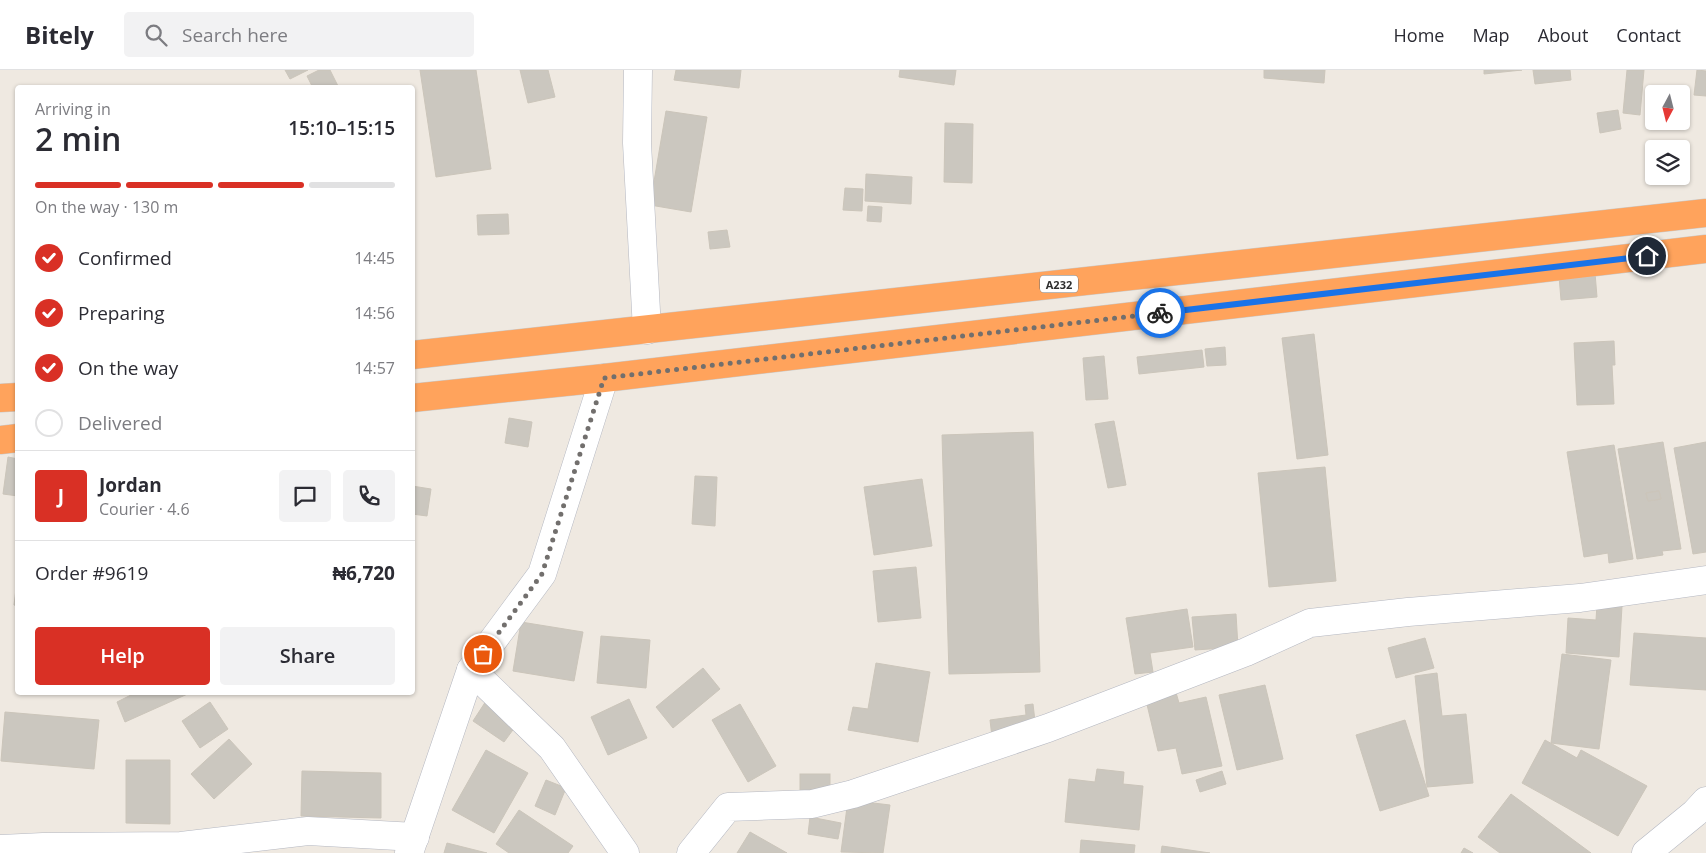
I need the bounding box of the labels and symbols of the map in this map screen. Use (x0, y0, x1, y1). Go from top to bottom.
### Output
north arrow (1645, 85, 1690, 130)
pin (1626, 235, 1668, 277)
road number: A232 (1040, 275, 1078, 292)
courier (1135, 288, 1185, 338)
pin (462, 633, 504, 675)

